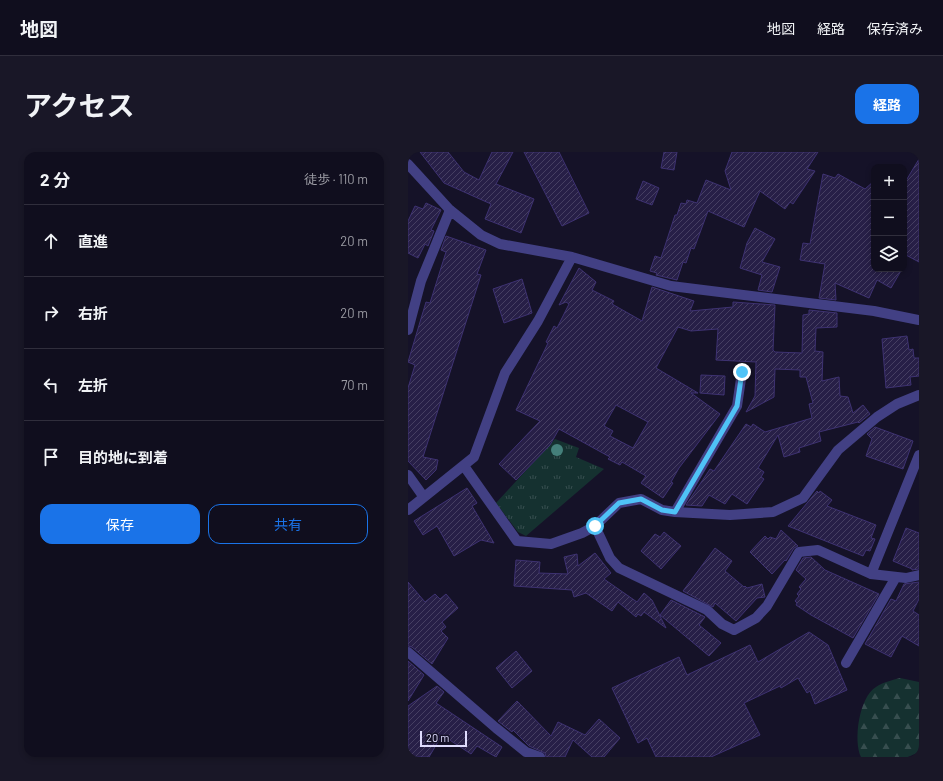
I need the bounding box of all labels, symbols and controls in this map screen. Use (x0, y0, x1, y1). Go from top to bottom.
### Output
text: 地図 (20, 17, 58, 40)
text: 地図 (767, 20, 795, 37)
text: 経路 (817, 20, 845, 37)
text: 保存済み (867, 20, 923, 37)
button: 経路 (855, 84, 919, 124)
text: アクセス (24, 88, 135, 122)
map controls (871, 164, 907, 272)
button: + (871, 164, 907, 200)
text: 2 分 (40, 169, 70, 189)
text: 徒歩 · 110 m (304, 171, 368, 187)
button: − (871, 200, 907, 236)
icon: ahead (40, 230, 62, 252)
text: 直進 (78, 232, 108, 250)
text: 20 m (340, 233, 368, 249)
button: layers (871, 236, 907, 272)
icon: right (40, 302, 62, 324)
text: 右折 (78, 304, 108, 322)
text: 20 m (340, 305, 368, 321)
route end (733, 363, 751, 381)
icon: left (40, 374, 62, 396)
text: 左折 (78, 376, 108, 394)
text: 70 m (341, 377, 368, 393)
icon: arrive (40, 446, 62, 468)
text: 目的地に到着 (78, 448, 168, 466)
button: 保存 (40, 504, 200, 544)
button: 共有 (208, 504, 368, 544)
route start (586, 517, 604, 535)
scale bar (420, 729, 467, 748)
text: 20 m (426, 731, 449, 744)

